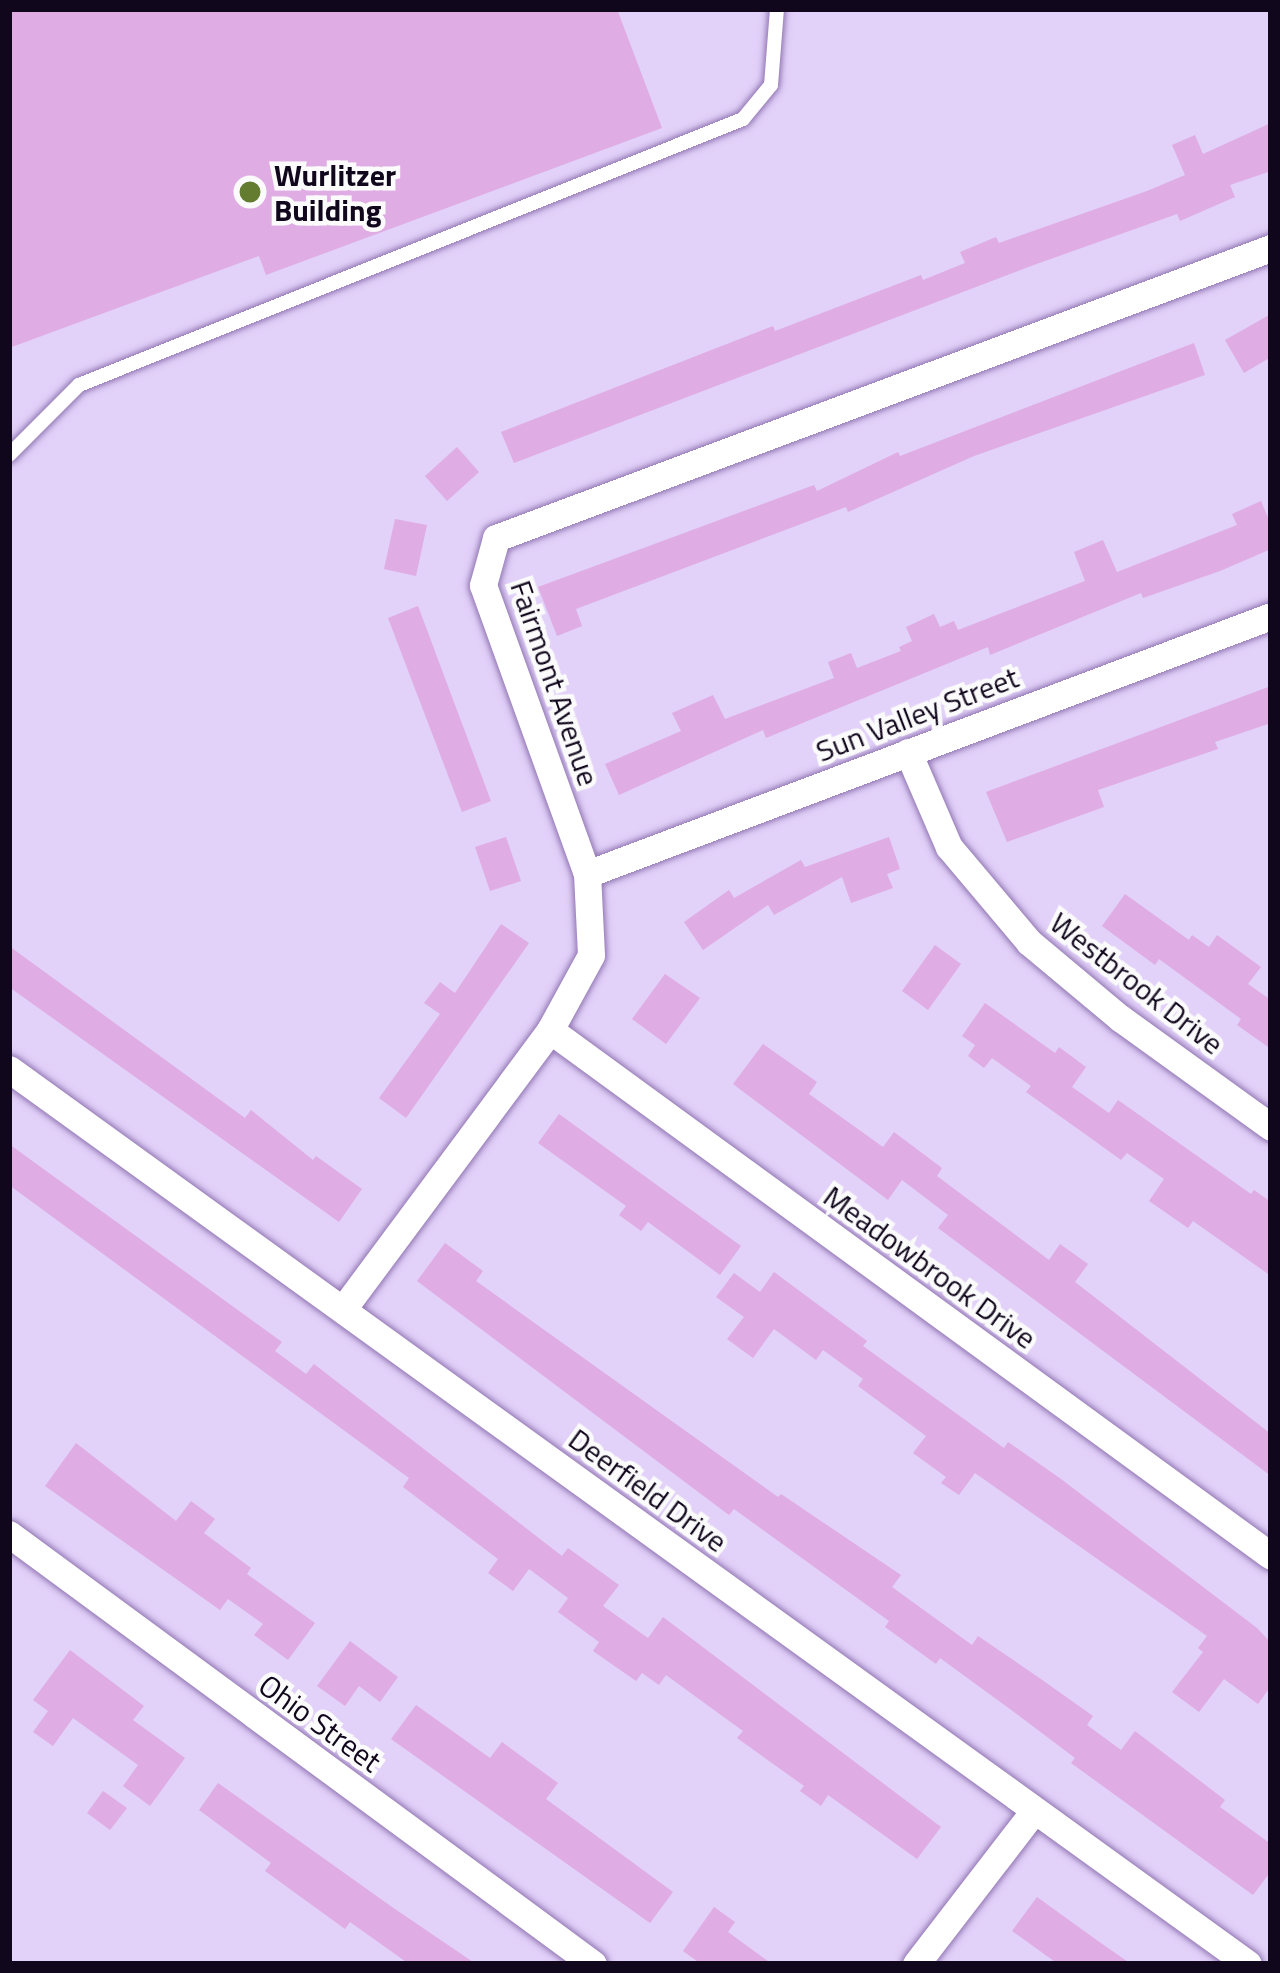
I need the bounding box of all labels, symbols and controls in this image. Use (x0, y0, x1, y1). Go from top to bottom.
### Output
place label: Wurlitzer Building (274, 157, 396, 228)
marker: Wurlitzer Building (237, 179, 263, 205)
street label: Fairmont Avenue (503, 576, 607, 790)
street label: Sun Valley Street (811, 659, 1023, 769)
street label: Westbrook Drive (1043, 904, 1231, 1062)
street label: Meadowbrook Drive (817, 1178, 1043, 1356)
street label: Deerfield Drive (562, 1421, 734, 1559)
street label: Ohio Street (252, 1667, 388, 1779)

